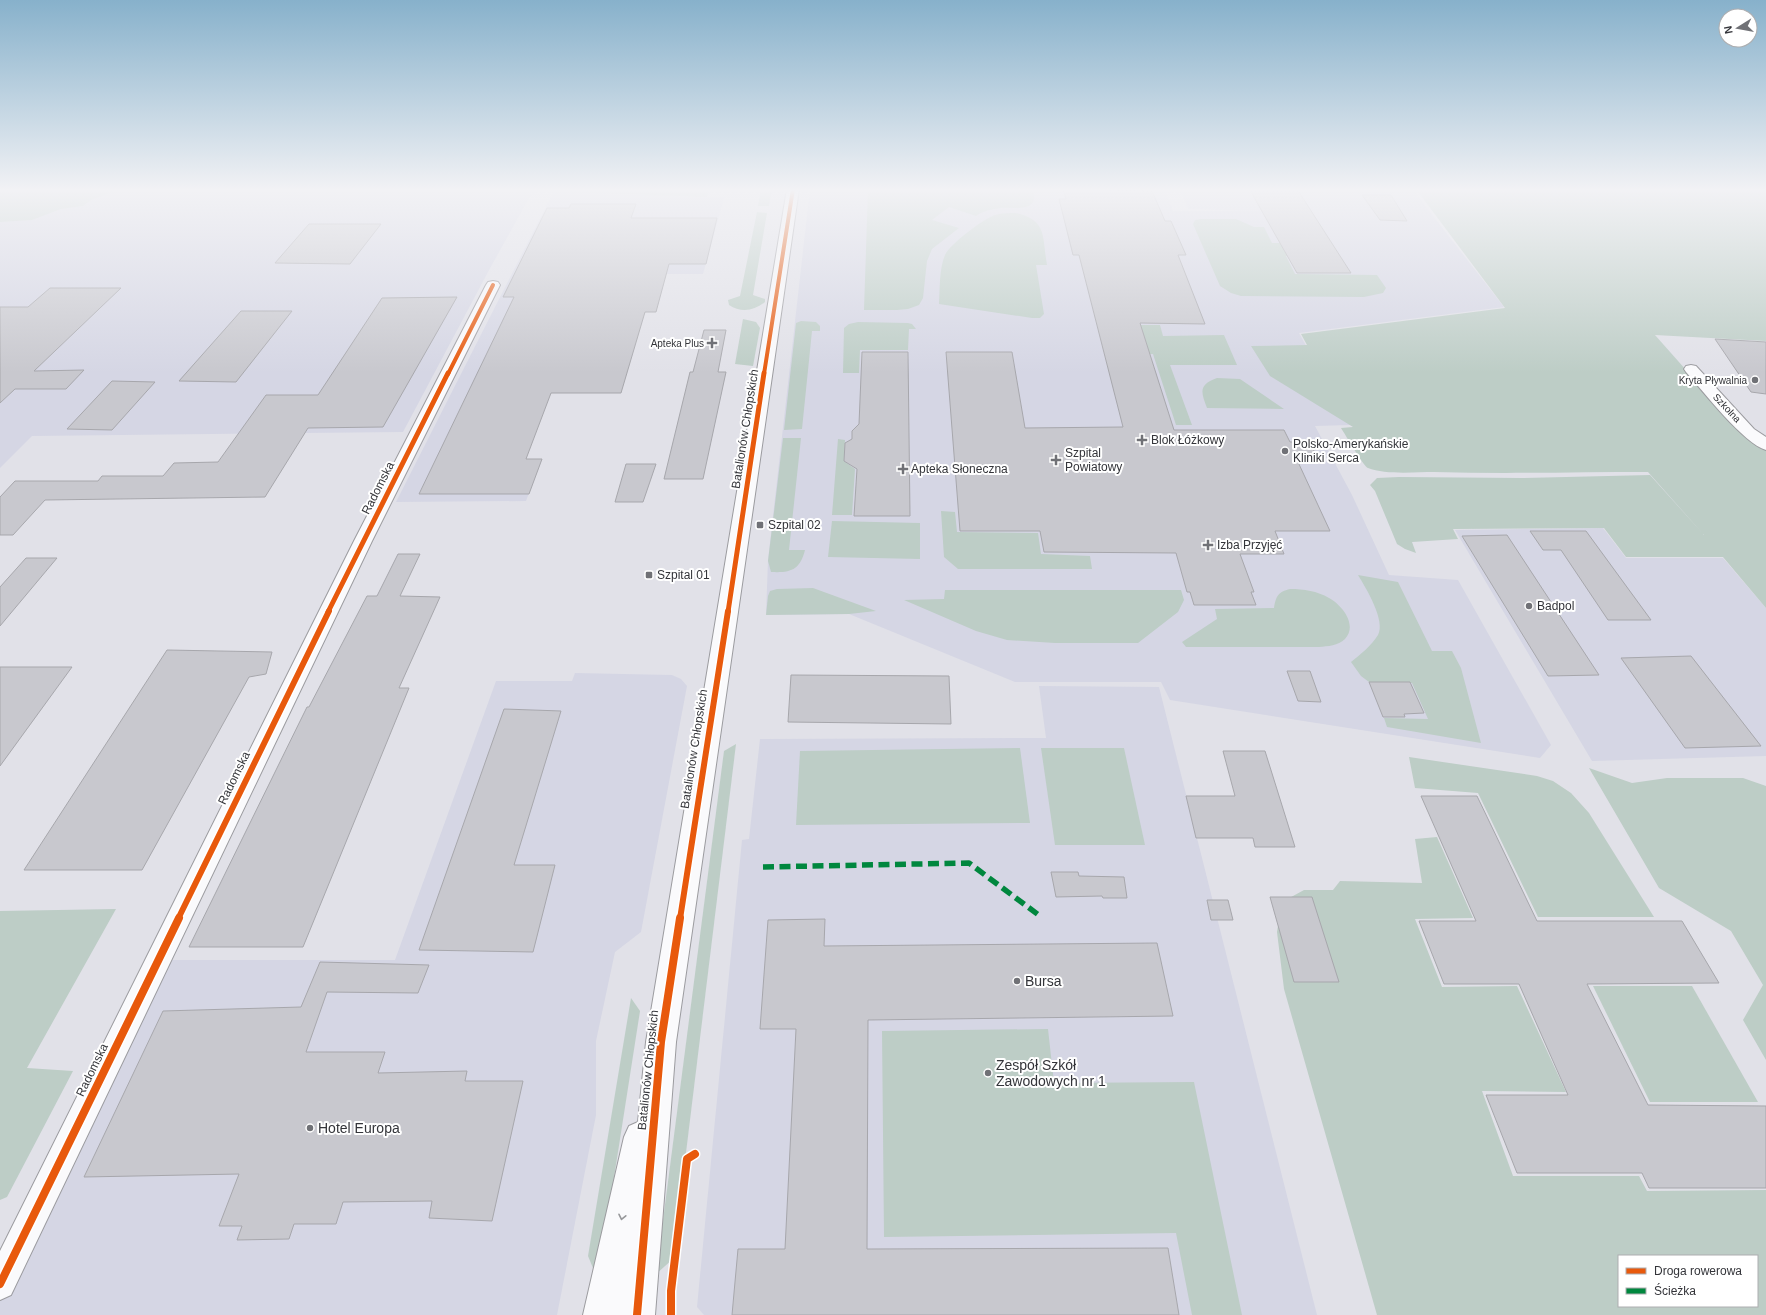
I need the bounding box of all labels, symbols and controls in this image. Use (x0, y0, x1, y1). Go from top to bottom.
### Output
north arrow (1718, 8, 1758, 48)
text: N (1722, 25, 1735, 35)
place label: Apteka Plus (651, 338, 704, 349)
marker: Apteka Plus (707, 338, 717, 348)
street label: Batalionów Chłopskich (729, 368, 761, 490)
place label: Kryta Pływalnia (1679, 375, 1747, 386)
marker: Kryta Pływalnia (1750, 375, 1760, 385)
street label: Szkolna (1711, 391, 1743, 425)
place label: Blok Łóżkowy (1151, 433, 1224, 447)
marker: Blok Łóżkowy (1136, 434, 1148, 446)
place label: Polsko-Amerykańskie Kliniki Serca (1293, 437, 1409, 465)
place label: Szpital Powiatowy (1065, 446, 1122, 474)
marker: Polsko-Amerykańskie Kliniki Serca (1280, 446, 1290, 456)
marker: Szpital Powiatowy (1050, 454, 1062, 466)
street label: Radomska (359, 459, 397, 517)
place label: Apteka Słoneczna (911, 462, 1008, 476)
marker: Apteka Słoneczna (898, 464, 908, 474)
place label: Szpital 02 (768, 518, 821, 532)
marker: Szpital 02 (755, 520, 765, 530)
place label: Izba Przyjęć (1217, 538, 1282, 552)
marker: Izba Przyjęć (1202, 539, 1214, 551)
place label: Szpital 01 (657, 568, 710, 582)
marker: Szpital 01 (644, 570, 654, 580)
place label: Badpol (1537, 599, 1574, 613)
marker: Badpol (1524, 601, 1534, 611)
street label: Batalionów Chłopskich (678, 688, 710, 810)
street label: Radomska (215, 749, 253, 807)
place label: Bursa (1025, 973, 1062, 989)
marker: Bursa (1012, 976, 1022, 986)
street label: Batalionów Chłopskich (635, 1009, 661, 1131)
street label: Radomska (73, 1041, 111, 1099)
place label: Zespół Szkół Zawodowych nr 1 (996, 1057, 1106, 1089)
marker: Zespół Szkół Zawodowych nr 1 (983, 1068, 993, 1078)
place label: Hotel Europa (318, 1120, 400, 1136)
marker: Hotel Europa (305, 1123, 315, 1133)
one-way arrow (619, 1214, 627, 1220)
legend (1618, 1255, 1758, 1307)
text: Droga rowerowa (1654, 1264, 1742, 1278)
text: Ścieżka (1654, 1283, 1696, 1298)

